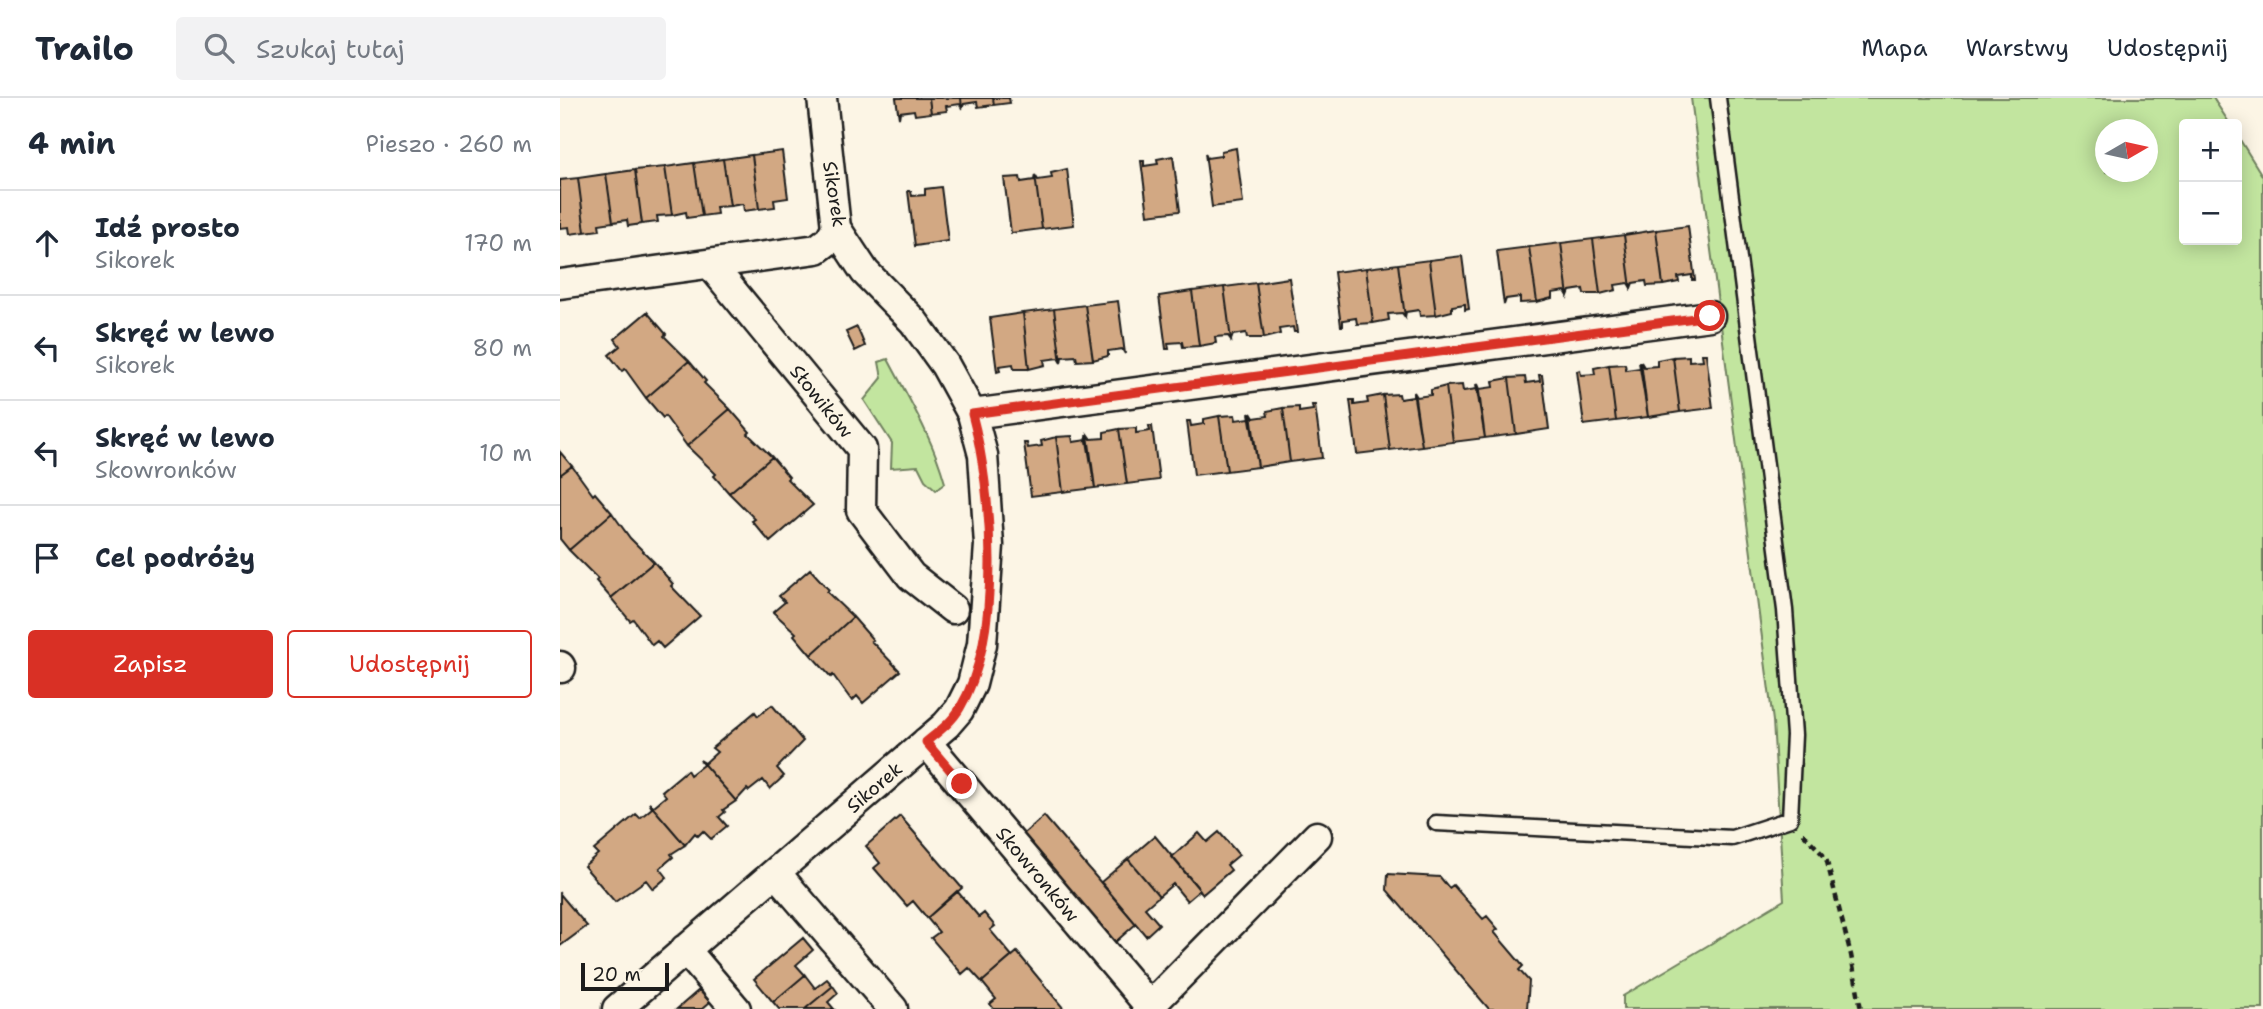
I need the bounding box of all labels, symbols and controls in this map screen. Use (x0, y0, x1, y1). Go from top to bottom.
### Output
search box (176, 17, 666, 80)
text: Trailo (35, 26, 134, 71)
icon: search (200, 29, 238, 67)
text: Szukaj tutaj (256, 31, 405, 66)
text: Mapa (1861, 32, 1928, 64)
text: Warstwy (1966, 32, 2069, 64)
text: Udostępnij (2107, 32, 2228, 64)
north arrow (2095, 119, 2158, 182)
map controls (2179, 119, 2242, 245)
button: + (2179, 119, 2242, 182)
text: 4 min (28, 123, 115, 164)
text: Pieszo · 260 m (366, 129, 532, 159)
street label: Sikorek (817, 159, 852, 229)
button: − (2179, 182, 2242, 245)
text: Idź prosto (95, 210, 240, 245)
icon: ahead (28, 224, 66, 262)
text: 170 m (464, 228, 532, 258)
text: Sikorek (95, 245, 175, 275)
route start (1694, 300, 1725, 331)
text: Skręć w lewo (95, 315, 275, 350)
icon: left (28, 329, 66, 367)
text: 80 m (473, 333, 532, 363)
text: Sikorek (95, 350, 175, 380)
street label: Słowików (784, 359, 859, 443)
text: Skręć w lewo (95, 420, 275, 455)
icon: left (28, 434, 66, 472)
text: 10 m (479, 438, 532, 468)
text: Skowronków (95, 455, 237, 485)
icon: arrive (28, 539, 66, 577)
text: Cel podróży (95, 540, 255, 575)
button: Zapisz (28, 630, 273, 698)
button: Udostępnij (287, 630, 532, 698)
street label: Sikorek (841, 756, 908, 819)
route end (946, 768, 977, 799)
street label: Skowronków (990, 821, 1085, 927)
scale bar (581, 960, 668, 992)
text: 20 m (592, 962, 641, 987)

